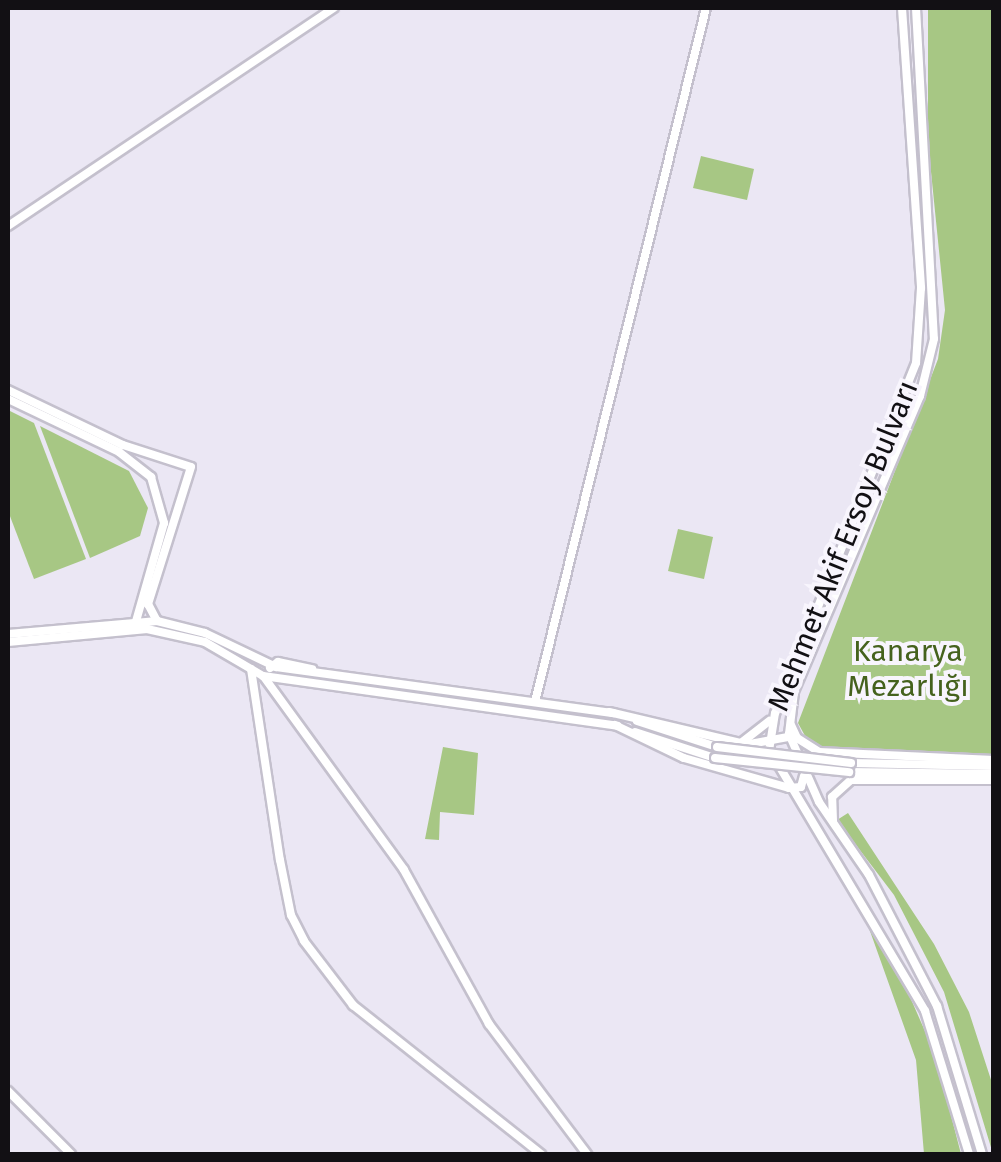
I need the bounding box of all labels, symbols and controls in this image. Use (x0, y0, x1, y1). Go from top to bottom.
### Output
street label: Mehmet Akif Ersoy Bulvarı (760, 376, 926, 716)
park label: Kanarya Mezarlığı (847, 633, 969, 704)

